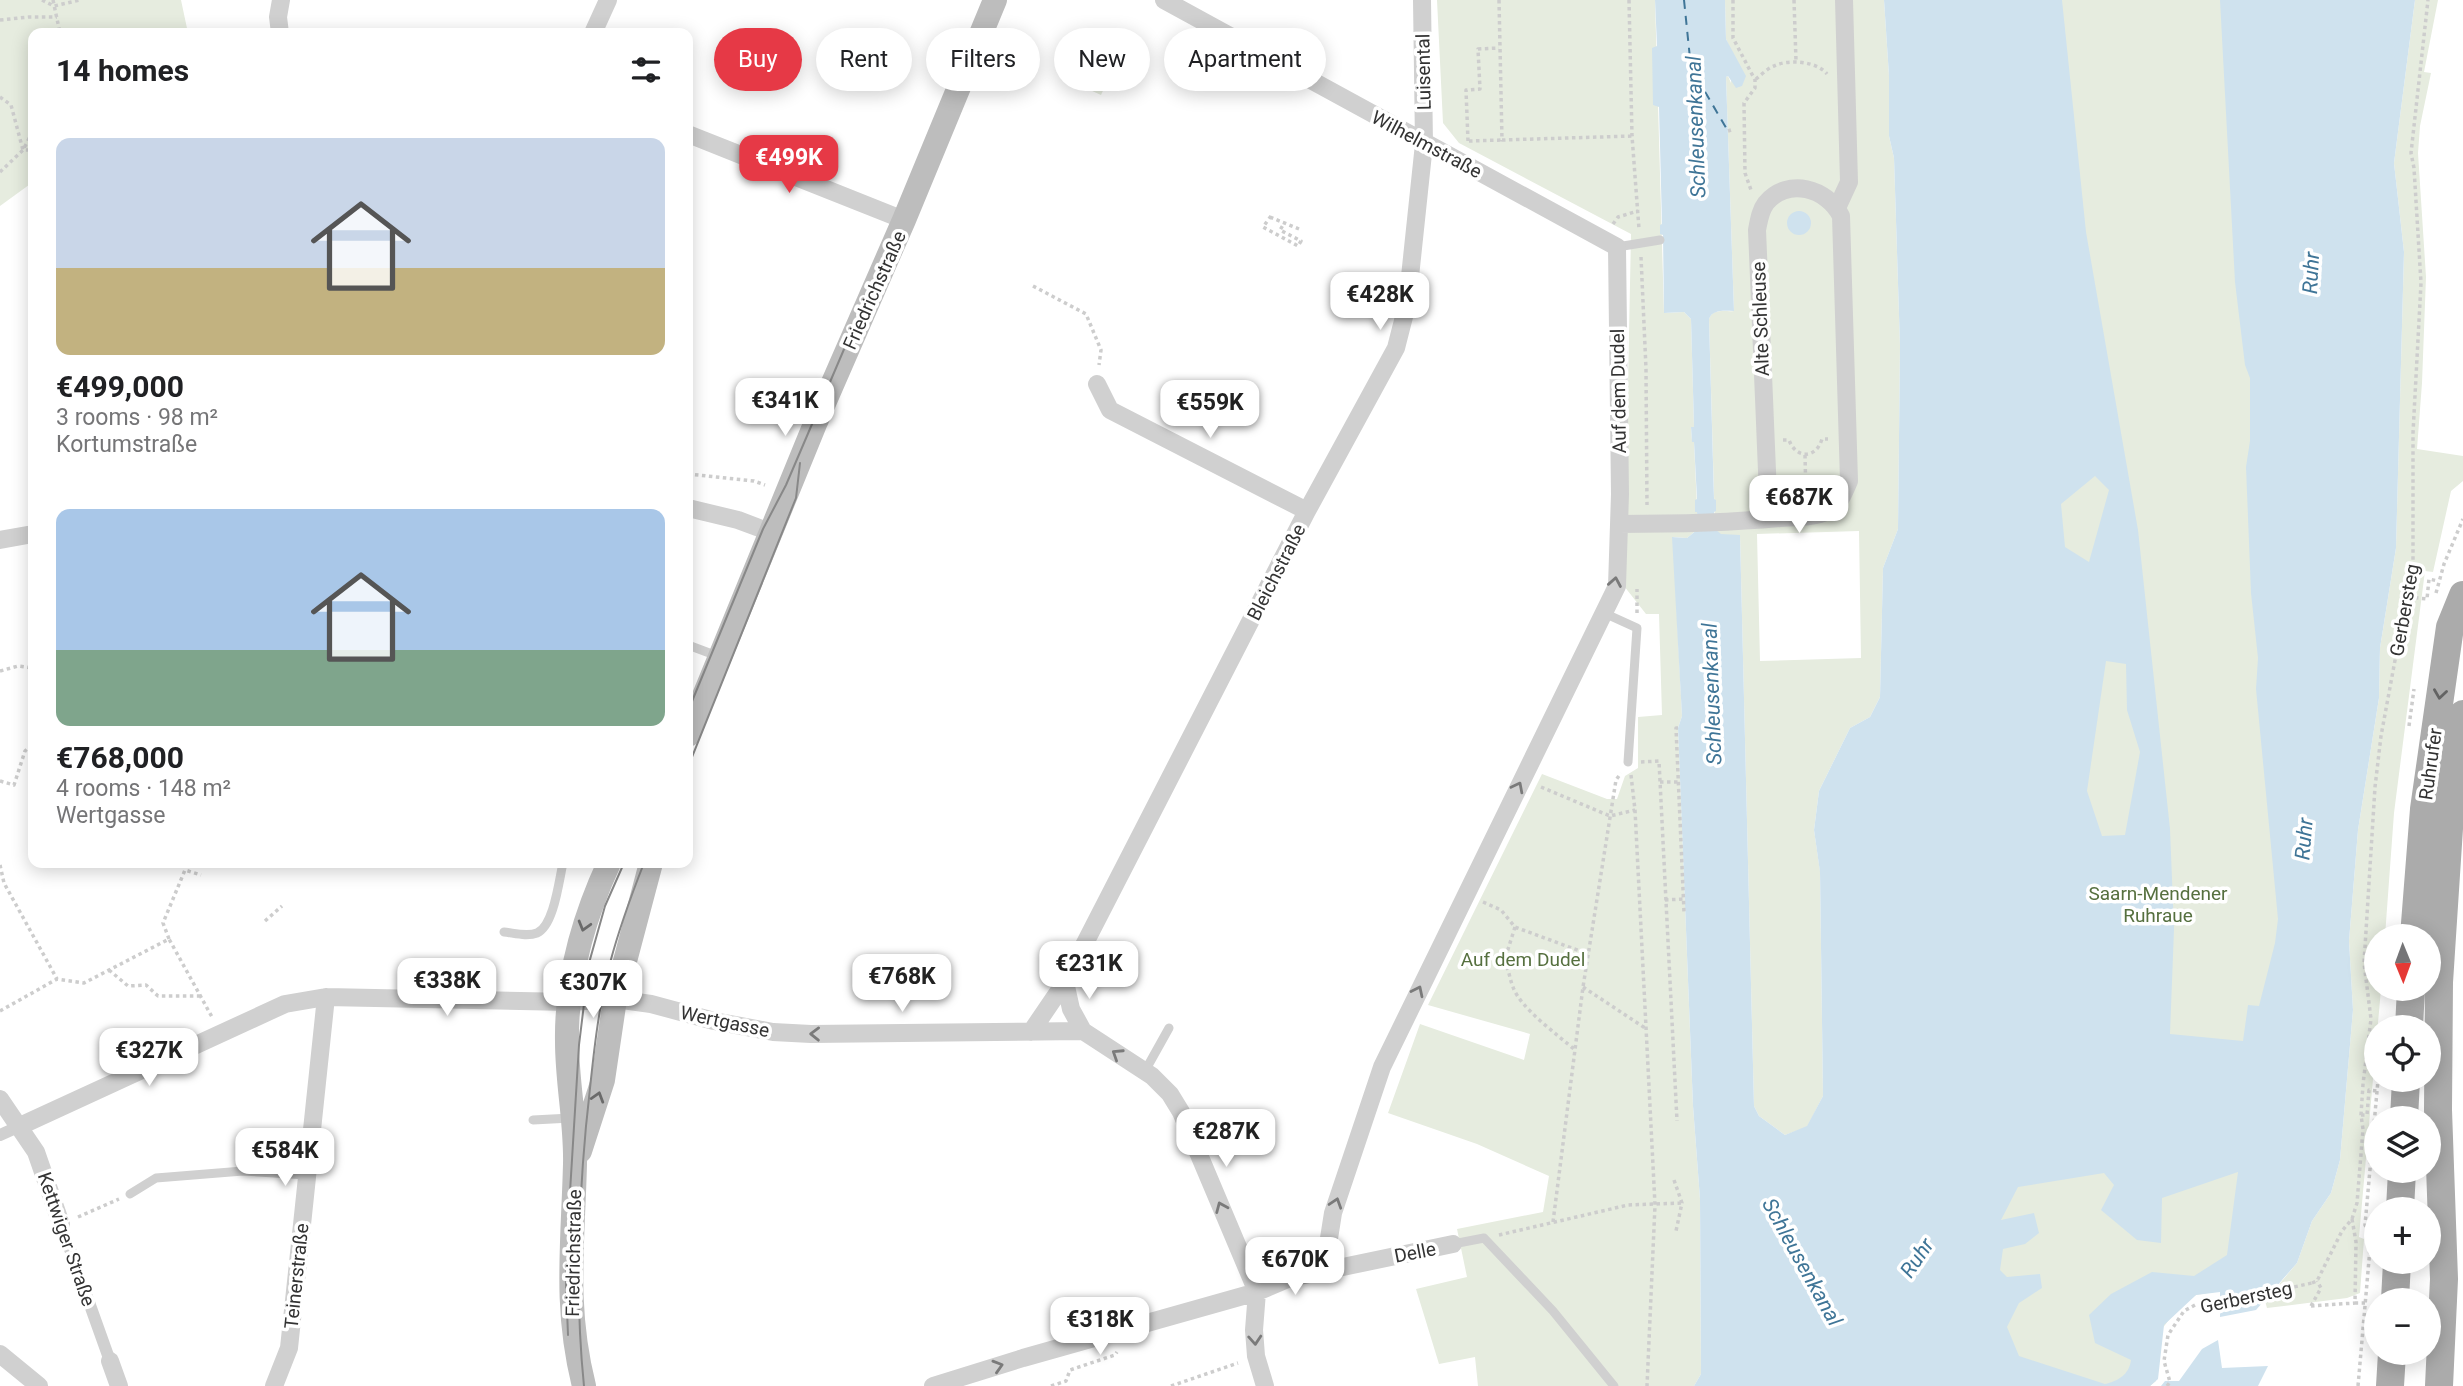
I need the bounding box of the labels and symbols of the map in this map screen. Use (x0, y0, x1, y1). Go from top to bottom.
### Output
street label: Luisental (1411, 34, 1436, 110)
water label: Schleusenkanal (1681, 54, 1710, 198)
street label: Wilhelmstraße (1368, 106, 1486, 183)
pin: €499K (740, 136, 838, 195)
street label: Friedrichstraße (838, 227, 911, 353)
water label: Ruhr (2298, 250, 2324, 295)
street label: Alte Schleuse (1747, 261, 1774, 377)
pin: €428K (1331, 272, 1429, 332)
street label: Auf dem Dudel (1606, 328, 1631, 453)
pin: €341K (736, 378, 834, 438)
pin: €559K (1161, 380, 1259, 440)
pin: €687K (1750, 476, 1848, 535)
street label: Bleichstraße (1242, 520, 1311, 624)
street label: Gerbersteg (2385, 562, 2424, 658)
one-way arrow (1607, 576, 1622, 588)
water label: Schleusenkanal (1697, 621, 1726, 765)
one-way arrow (2433, 688, 2448, 700)
street label: Ruhrufer (2414, 726, 2447, 802)
one-way arrow (1510, 782, 1524, 794)
water label: Ruhr (2290, 816, 2318, 861)
park label: Saarn-Mendener Ruhraue (2088, 882, 2228, 927)
one-way arrow (578, 920, 593, 932)
north arrow (2364, 924, 2441, 1001)
pin: €231K (1040, 942, 1138, 1001)
park label: Auf dem Dudel (1461, 948, 1585, 971)
pin: €768K (853, 954, 951, 1014)
pin: €338K (398, 958, 496, 1018)
pin: €307K (544, 960, 642, 1020)
one-way arrow (1410, 986, 1424, 999)
street label: Wertgasse (678, 1001, 772, 1042)
one-way arrow (810, 1026, 820, 1042)
pin: €327K (100, 1028, 198, 1088)
one-way arrow (1112, 1049, 1125, 1062)
one-way arrow (590, 1091, 604, 1104)
pin: €287K (1177, 1110, 1275, 1169)
pin: €584K (236, 1128, 334, 1188)
street label: Kettwiger Straße (33, 1169, 100, 1309)
street label: Friedrichstraße (561, 1189, 586, 1317)
water label: Schleusenkanal (1757, 1194, 1847, 1331)
one-way arrow (1328, 1198, 1343, 1210)
one-way arrow (1215, 1201, 1229, 1214)
street label: Teinerstraße (280, 1222, 313, 1330)
water label: Ruhr (1895, 1233, 1939, 1282)
street label: Delle (1392, 1237, 1438, 1268)
pin: €670K (1246, 1238, 1344, 1297)
street label: Gerbersteg (2198, 1277, 2294, 1318)
pin: €318K (1051, 1298, 1149, 1357)
one-way arrow (1247, 1335, 1262, 1346)
one-way arrow (992, 1359, 1004, 1374)

